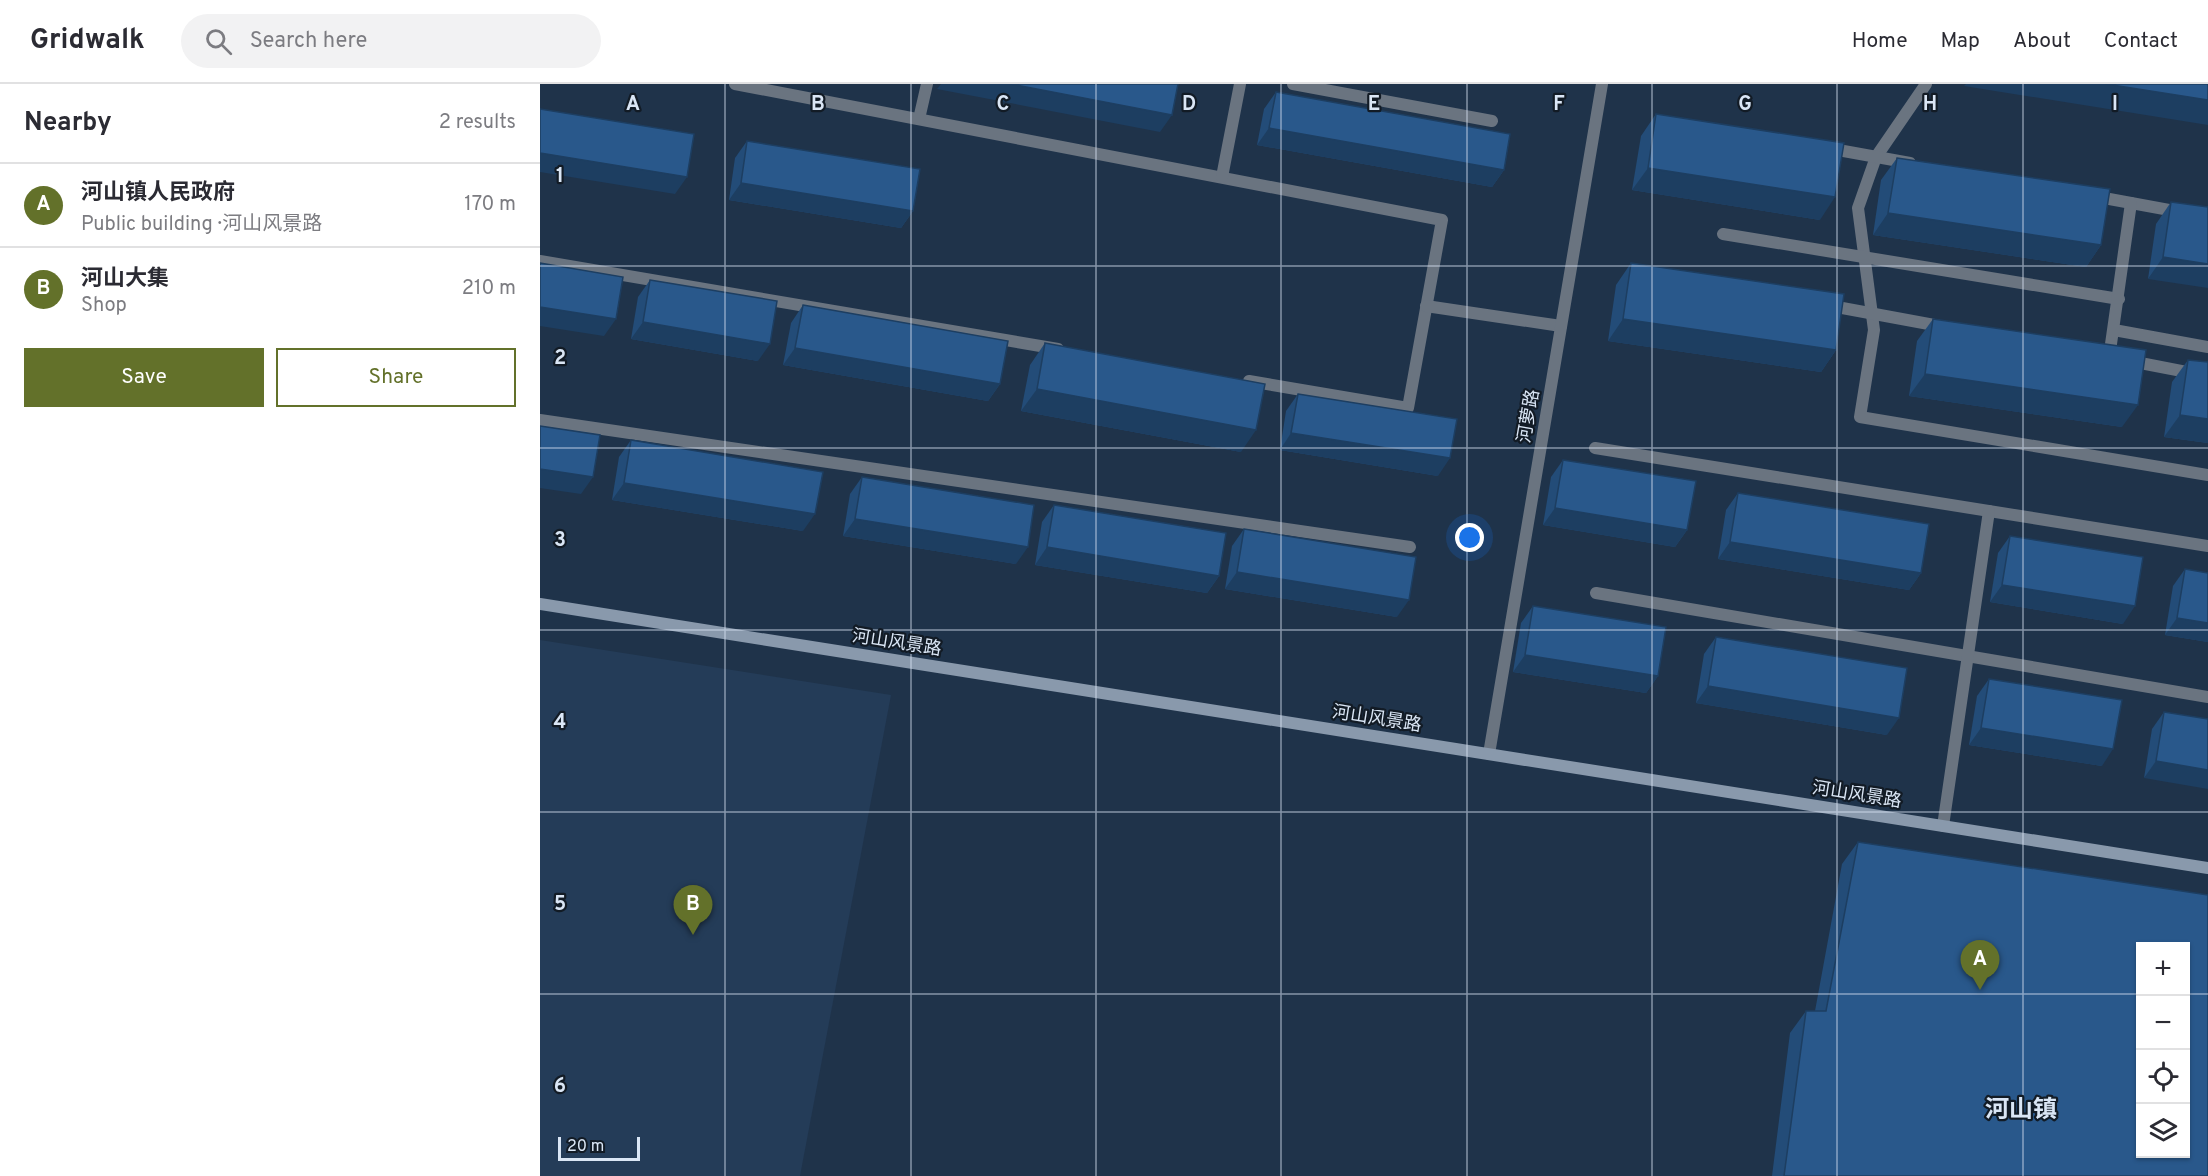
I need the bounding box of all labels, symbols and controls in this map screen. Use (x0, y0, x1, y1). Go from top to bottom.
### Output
search box (181, 14, 601, 68)
text: Gridwalk (30, 23, 145, 59)
icon: search (202, 25, 235, 58)
text: Search here (250, 28, 367, 55)
text: Home (1852, 28, 1908, 55)
text: Map (1941, 28, 1980, 55)
text: About (2013, 28, 2071, 55)
text: Contact (2104, 28, 2178, 55)
text: A (626, 92, 640, 118)
text: B (811, 92, 825, 118)
text: C (997, 92, 1009, 118)
text: D (1182, 92, 1196, 118)
text: E (1368, 92, 1380, 118)
text: F (1553, 92, 1565, 118)
text: G (1738, 92, 1752, 118)
text: H (1923, 92, 1937, 118)
text: I (2112, 92, 2118, 118)
text: Nearby (24, 107, 112, 140)
text: 2 results (439, 110, 516, 136)
text: 1 (556, 164, 564, 190)
text: 河山镇人民政府 (81, 180, 235, 207)
text: A (36, 192, 51, 218)
text: 170 m (464, 192, 516, 218)
text: Public building · 河山风景路 (81, 212, 322, 238)
text: 河山大集 (81, 266, 169, 293)
text: B (37, 276, 50, 302)
text: 210 m (462, 276, 516, 302)
text: Shop (81, 293, 127, 319)
text: 2 (554, 346, 566, 372)
button: Save (24, 348, 264, 407)
button: Share (276, 348, 516, 407)
street label: 河萝路 (1513, 388, 1545, 445)
your location (1455, 523, 1484, 552)
text: 3 (554, 528, 566, 554)
street label: 河山风景路 (851, 625, 943, 662)
street label: 河山风景路 (1331, 701, 1423, 738)
text: 4 (554, 710, 566, 736)
street label: 河山风景路 (1811, 777, 1903, 814)
pin: B (674, 886, 712, 935)
text: 5 (554, 892, 566, 918)
pin: A (1960, 940, 2000, 990)
map controls (2136, 942, 2190, 1158)
button: + (2136, 942, 2190, 996)
button: − (2136, 996, 2190, 1050)
button: locate (2136, 1050, 2190, 1104)
text: 6 (554, 1074, 566, 1100)
district label: 河山镇 (1985, 1096, 2057, 1126)
button: layers (2136, 1104, 2190, 1158)
scale bar (558, 1134, 640, 1162)
text: 20 m (567, 1137, 604, 1157)

